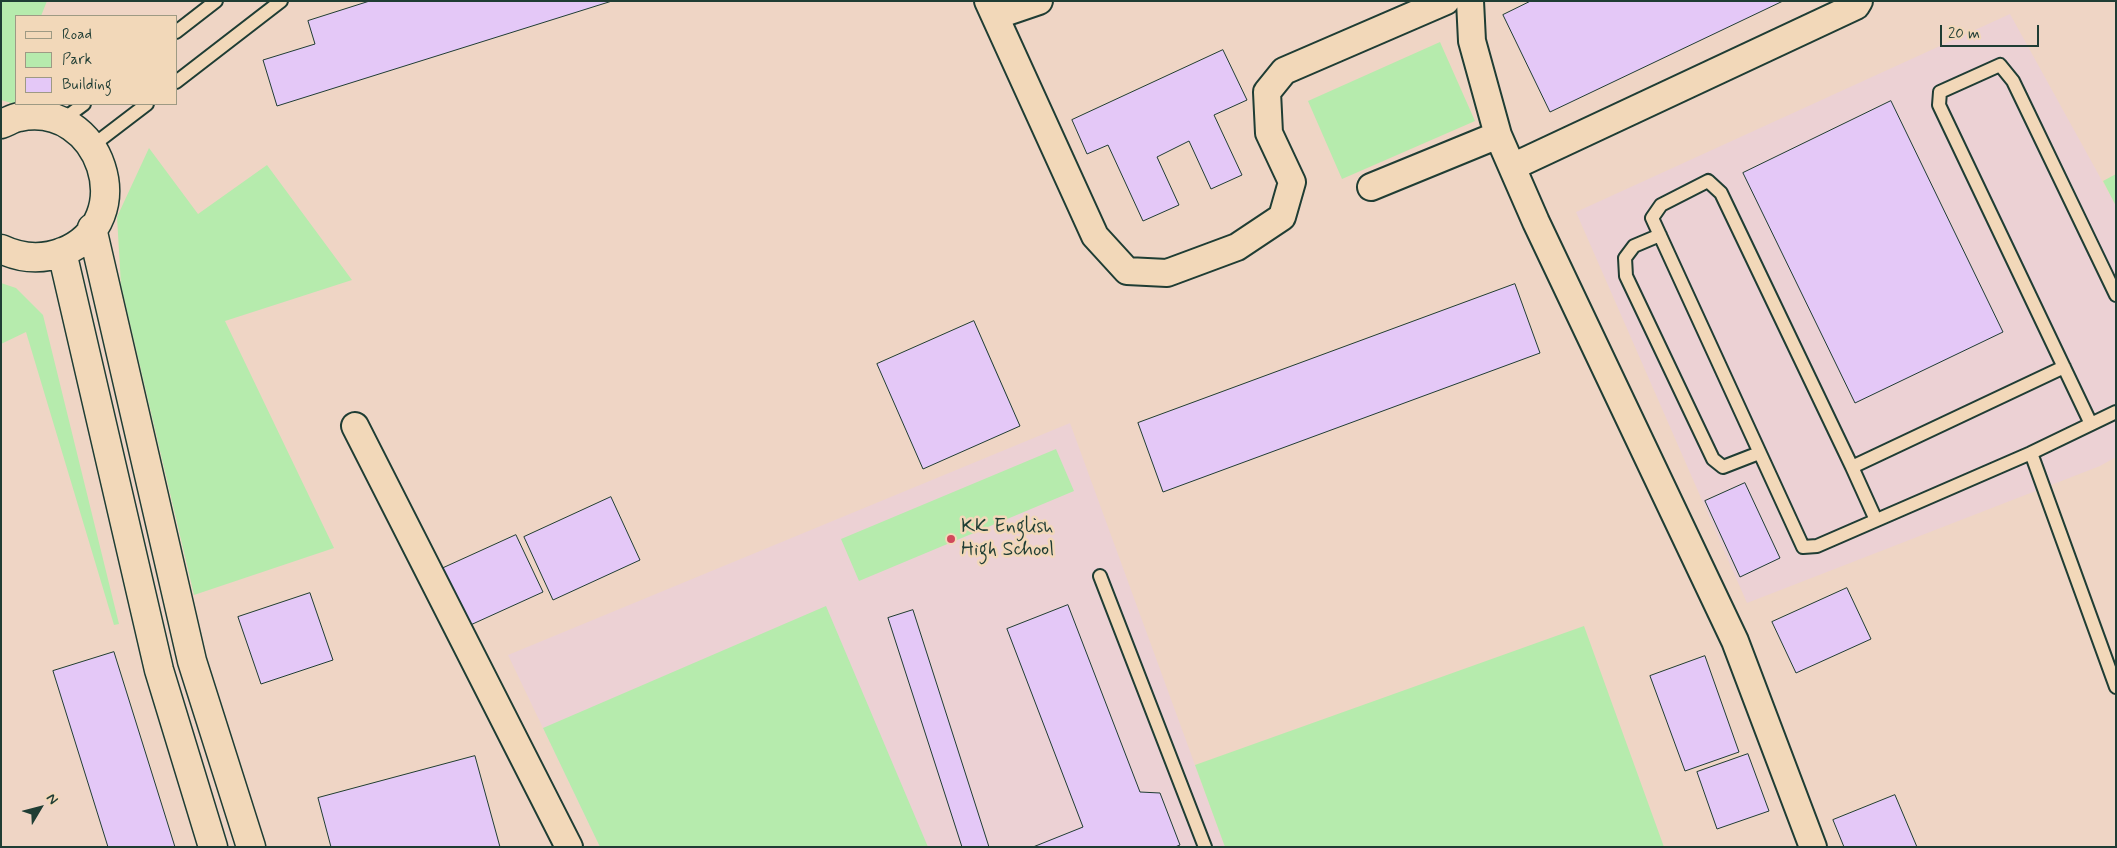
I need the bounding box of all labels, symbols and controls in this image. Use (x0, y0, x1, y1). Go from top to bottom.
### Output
legend (15, 15, 178, 105)
scale bar (1942, 15, 2041, 47)
text: 20 m (1948, 24, 1980, 44)
text: Road (62, 25, 92, 45)
text: Park (62, 50, 92, 70)
text: Building (62, 75, 112, 95)
place label: KK English High School (961, 516, 1054, 563)
marker: KK English High School (945, 533, 957, 545)
north arrow (15, 783, 65, 833)
text: N (42, 790, 62, 808)

